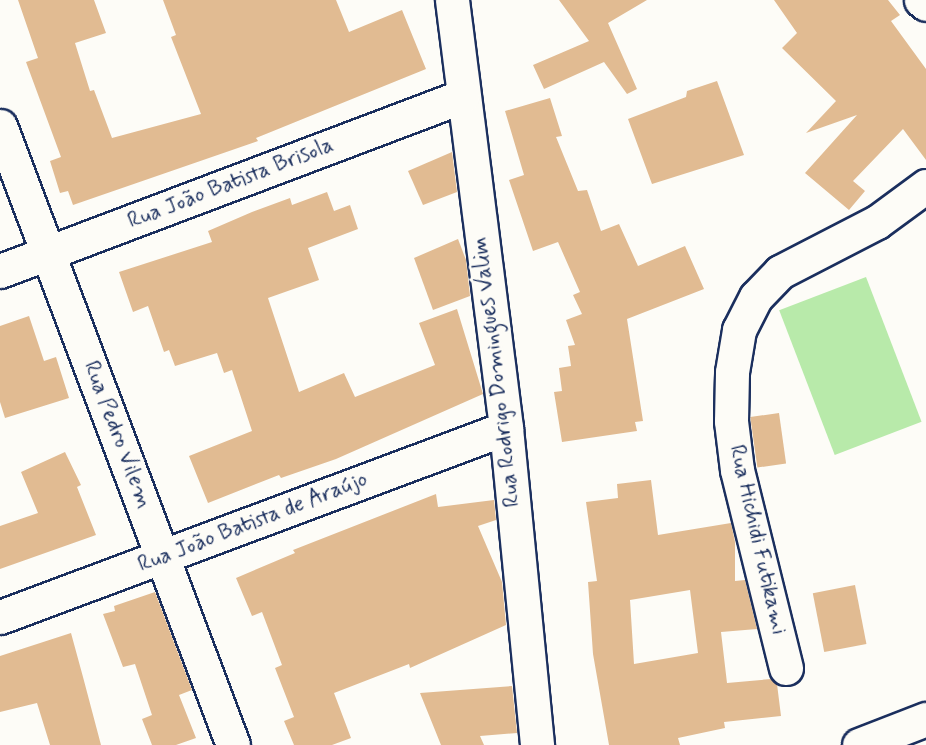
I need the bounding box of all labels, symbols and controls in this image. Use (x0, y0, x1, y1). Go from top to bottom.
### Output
street label: Rua João Batista Brisola (123, 132, 339, 236)
street label: Rua Rodrigo Domingues Valim (467, 230, 527, 514)
street label: Rua Pedro Vilem (77, 358, 157, 512)
street label: Rua Hichidi Futikami (723, 444, 791, 636)
street label: Rua João Batista de Araújo (134, 467, 372, 579)

